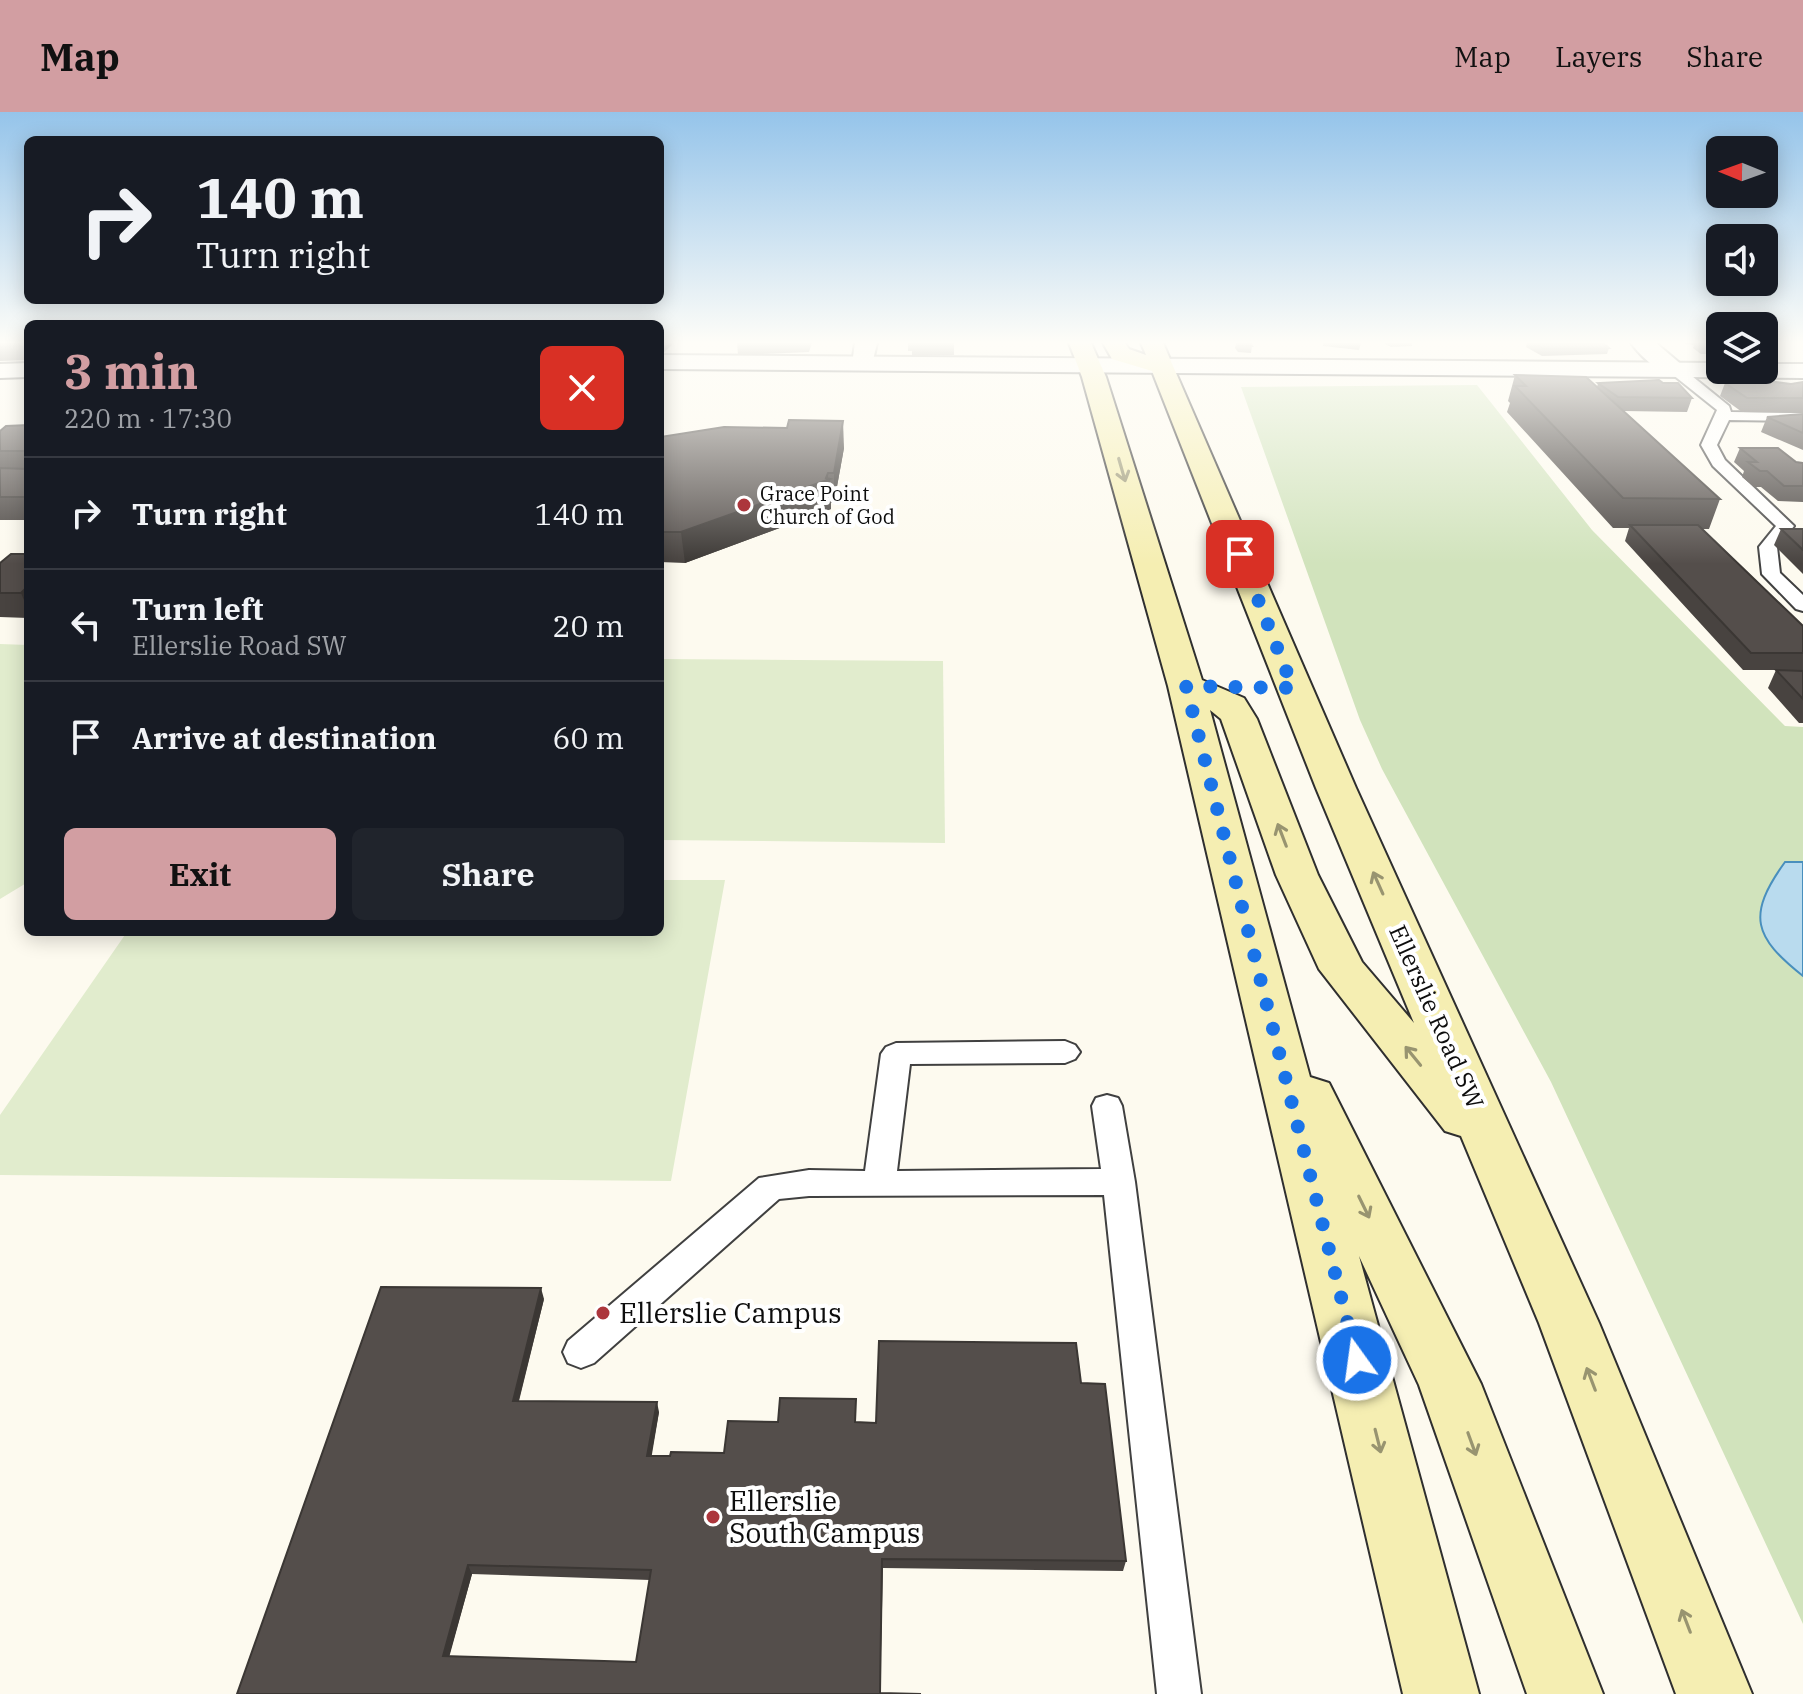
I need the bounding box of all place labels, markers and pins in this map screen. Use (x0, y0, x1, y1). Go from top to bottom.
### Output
place label: Grace Point Church of God (760, 480, 895, 530)
marker: Grace Point Church of God (735, 496, 753, 514)
pin (1206, 520, 1274, 588)
place label: Ellerslie Campus (619, 1294, 842, 1331)
marker: Ellerslie Campus (594, 1304, 612, 1322)
place label: Ellerslie South Campus (729, 1482, 920, 1551)
marker: Ellerslie South Campus (704, 1508, 722, 1526)

